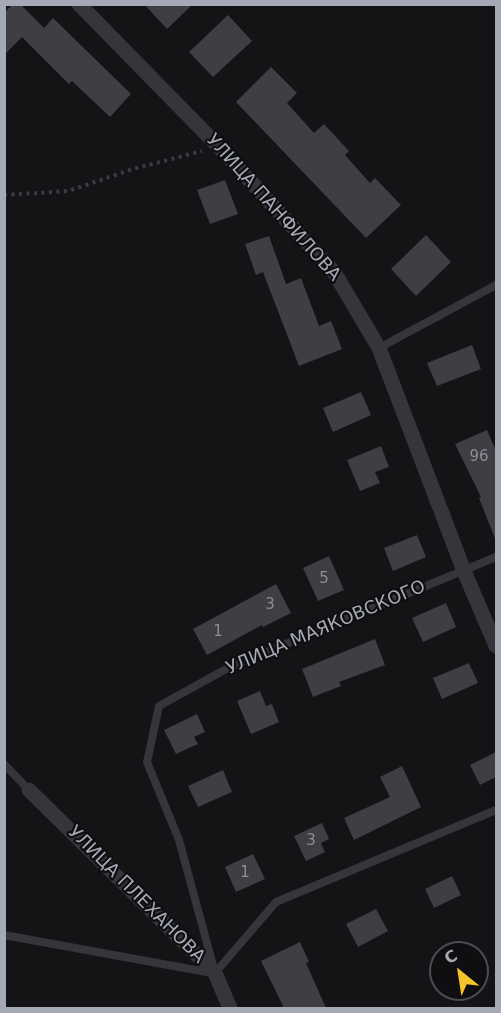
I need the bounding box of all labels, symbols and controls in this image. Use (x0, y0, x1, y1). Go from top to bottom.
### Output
street label: УЛИЦА ПАНФИЛОВА (201, 130, 345, 286)
house number: 96 (469, 448, 489, 466)
house number: 5 (319, 570, 329, 588)
street label: УЛИЦА МАЯКОВСКОГО (223, 576, 429, 680)
house number: 3 (265, 596, 275, 614)
house number: 1 (213, 623, 223, 641)
street label: УЛИЦА ПЛЕХАНОВА (63, 822, 209, 968)
house number: 3 (306, 832, 316, 850)
house number: 1 (240, 864, 250, 882)
north arrow (429, 941, 489, 1001)
text: С (441, 946, 461, 968)

